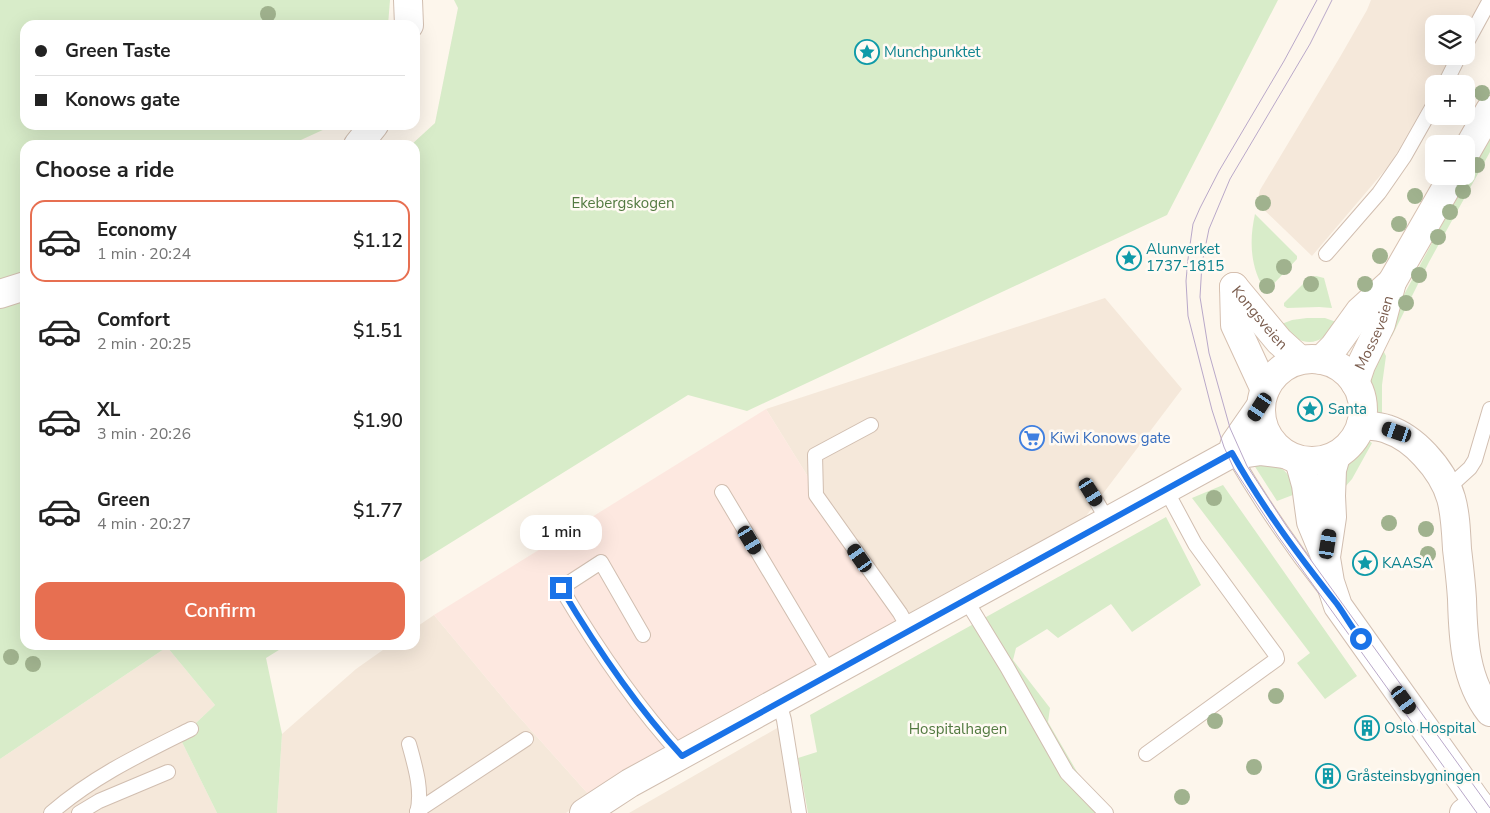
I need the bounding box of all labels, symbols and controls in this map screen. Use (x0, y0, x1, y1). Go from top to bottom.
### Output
map controls (1425, 15, 1475, 185)
button: layers (1425, 15, 1475, 65)
text: Green Taste (65, 38, 171, 64)
place icon: Munchpunktet (854, 39, 880, 65)
place label: Munchpunktet (884, 42, 981, 62)
button: + (1425, 75, 1475, 125)
text: Konows gate (65, 87, 180, 113)
button: − (1425, 135, 1475, 185)
text: Choose a ride (35, 155, 174, 185)
park label: Ekebergskogen (572, 193, 674, 213)
text: Economy (97, 217, 177, 243)
icon: car (37, 219, 82, 264)
text: $1.12 (353, 228, 403, 254)
place label: Alunverket 1737-1815 (1146, 239, 1224, 276)
text: 1 min · 20:24 (97, 243, 191, 265)
place icon: Alunverket 1737-1815 (1116, 245, 1142, 271)
street label: Kongsveien (1227, 282, 1292, 354)
street label: Mosseveien (1350, 293, 1398, 373)
text: Comfort (97, 307, 170, 333)
icon: car (37, 309, 82, 354)
text: $1.51 (353, 318, 403, 344)
text: 2 min · 20:25 (97, 333, 191, 355)
car (1245, 390, 1274, 424)
place icon: Santa (1297, 396, 1323, 422)
text: XL (97, 397, 120, 423)
icon: car (37, 399, 82, 444)
place label: Santa (1328, 399, 1367, 419)
text: $1.90 (353, 408, 403, 434)
car (1380, 420, 1413, 444)
text: 3 min · 20:26 (97, 423, 191, 445)
supermarket icon: Kiwi Konows gate (1019, 425, 1045, 451)
place label: Kiwi Konows gate (1050, 428, 1171, 448)
car (1076, 475, 1105, 509)
text: Green (97, 487, 150, 513)
icon: car (37, 489, 82, 534)
text: $1.77 (353, 498, 403, 524)
text: 4 min · 20:27 (97, 513, 191, 535)
callout: 1 min (520, 516, 602, 550)
text: 1 min (541, 521, 581, 543)
car (735, 523, 764, 557)
car (1318, 528, 1337, 560)
car (845, 541, 874, 575)
place icon: KAASA (1352, 550, 1378, 576)
place label: KAASA (1382, 553, 1433, 573)
route end (550, 577, 572, 599)
button: Confirm (35, 582, 405, 640)
route start (1350, 628, 1372, 650)
car (1389, 683, 1418, 717)
building icon: Oslo Hospital (1354, 715, 1380, 741)
place label: Oslo Hospital (1384, 718, 1477, 738)
park label: Hospitalhagen (909, 719, 1007, 739)
building icon: Gråsteinsbygningen (1315, 763, 1341, 789)
place label: Gråsteinsbygningen (1346, 766, 1480, 786)

